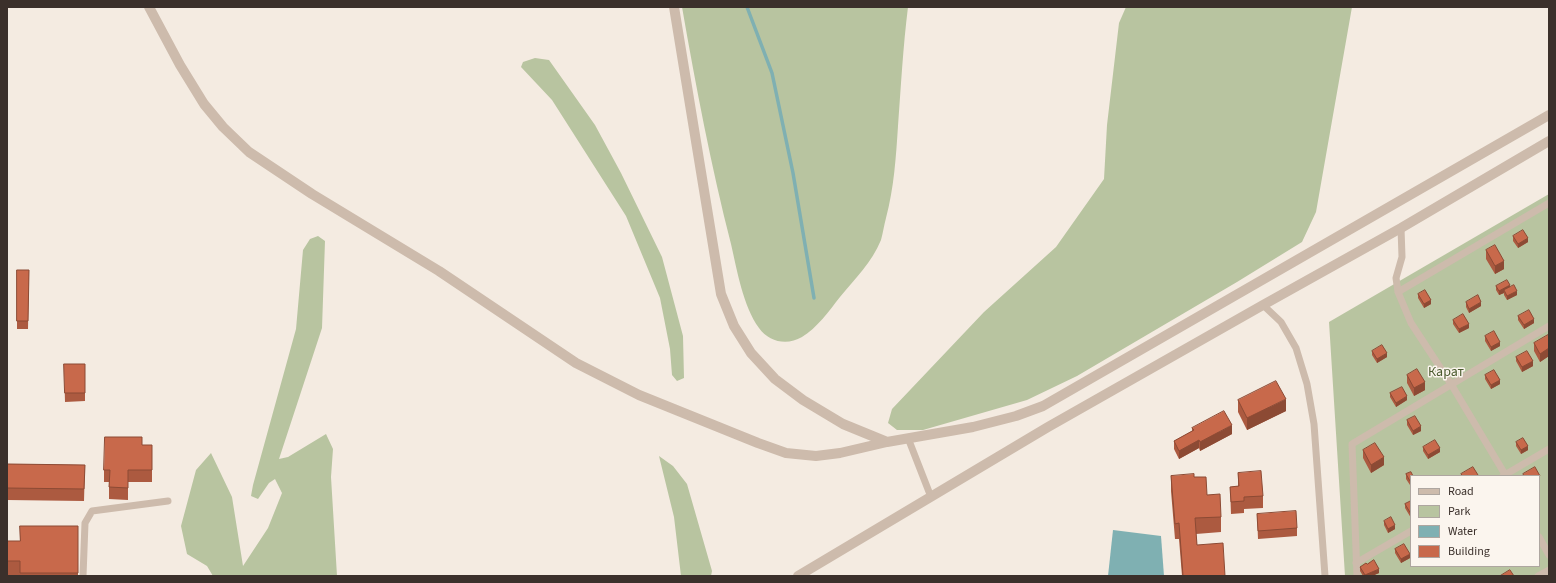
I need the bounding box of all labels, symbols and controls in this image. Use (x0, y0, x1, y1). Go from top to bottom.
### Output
park label: Карат (1428, 365, 1464, 381)
legend (1410, 475, 1540, 567)
text: Road (1448, 483, 1474, 500)
text: Park (1448, 503, 1470, 520)
text: Water (1448, 523, 1477, 540)
text: Building (1448, 543, 1490, 560)

